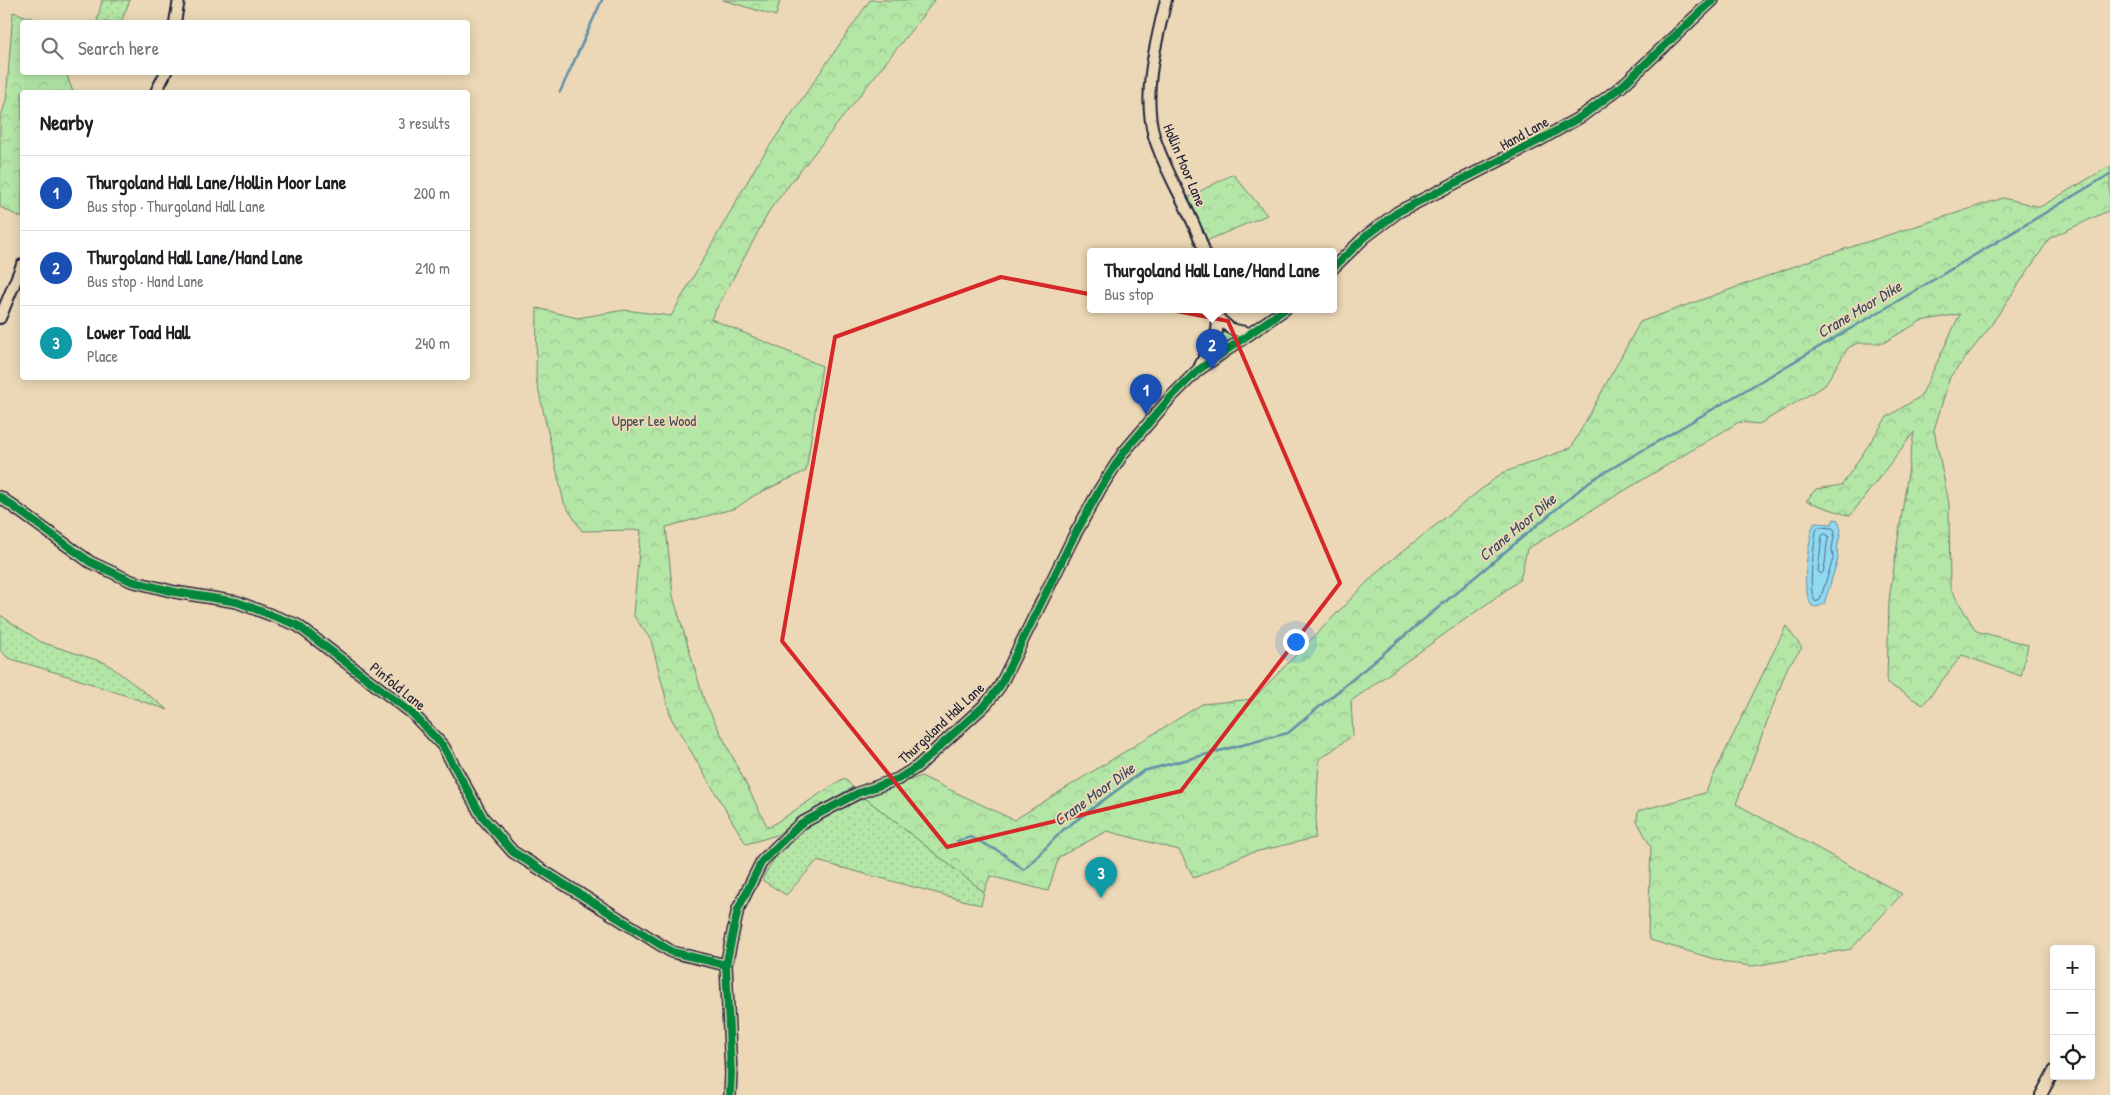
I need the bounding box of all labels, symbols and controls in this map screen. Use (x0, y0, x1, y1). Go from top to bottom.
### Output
search box (20, 20, 470, 75)
icon: search (38, 34, 66, 62)
text: Search here (78, 35, 159, 61)
text: Nearby (40, 108, 93, 137)
street label: Hand Lane (1496, 111, 1552, 155)
text: 3 results (398, 112, 450, 134)
street label: Hollin Moor Lane (1158, 121, 1212, 209)
text: Thurgoland Hall Lane/Hollin Moor Lane (87, 169, 346, 195)
text: 1 (53, 182, 59, 204)
text: 200 m (414, 182, 450, 204)
text: Bus stop · Thurgoland Hall Lane (87, 195, 265, 217)
text: Thurgoland Hall Lane/Hand Lane (87, 244, 303, 270)
popup (1087, 248, 1337, 313)
text: 2 (52, 257, 60, 279)
text: 210 m (415, 257, 450, 279)
text: Thurgoland Hall Lane/Hand Lane (1104, 257, 1320, 283)
text: Bus stop · Hand Lane (87, 270, 204, 292)
water label: Crane Moor Dike (1813, 275, 1906, 343)
text: Bus stop (1104, 283, 1153, 305)
text: Lower Toad Hall (87, 319, 190, 345)
pin: 2 (1196, 329, 1228, 370)
text: 3 (52, 332, 60, 354)
text: 240 m (415, 332, 450, 354)
text: Place (87, 345, 118, 367)
pin: 1 (1130, 374, 1162, 415)
park label: Upper Lee Wood (612, 410, 696, 431)
water label: Crane Moor Dike (1474, 488, 1561, 566)
your location (1283, 629, 1309, 655)
street label: Pinfold Lane (366, 657, 430, 715)
street label: Thurgoland Hall Lane (893, 678, 989, 768)
water label: Crane Moor Dike (1049, 757, 1139, 831)
pin: 3 (1085, 857, 1117, 898)
map controls (2050, 945, 2095, 1080)
button: + (2050, 945, 2095, 990)
button: − (2050, 990, 2095, 1035)
button: locate (2050, 1035, 2095, 1080)

